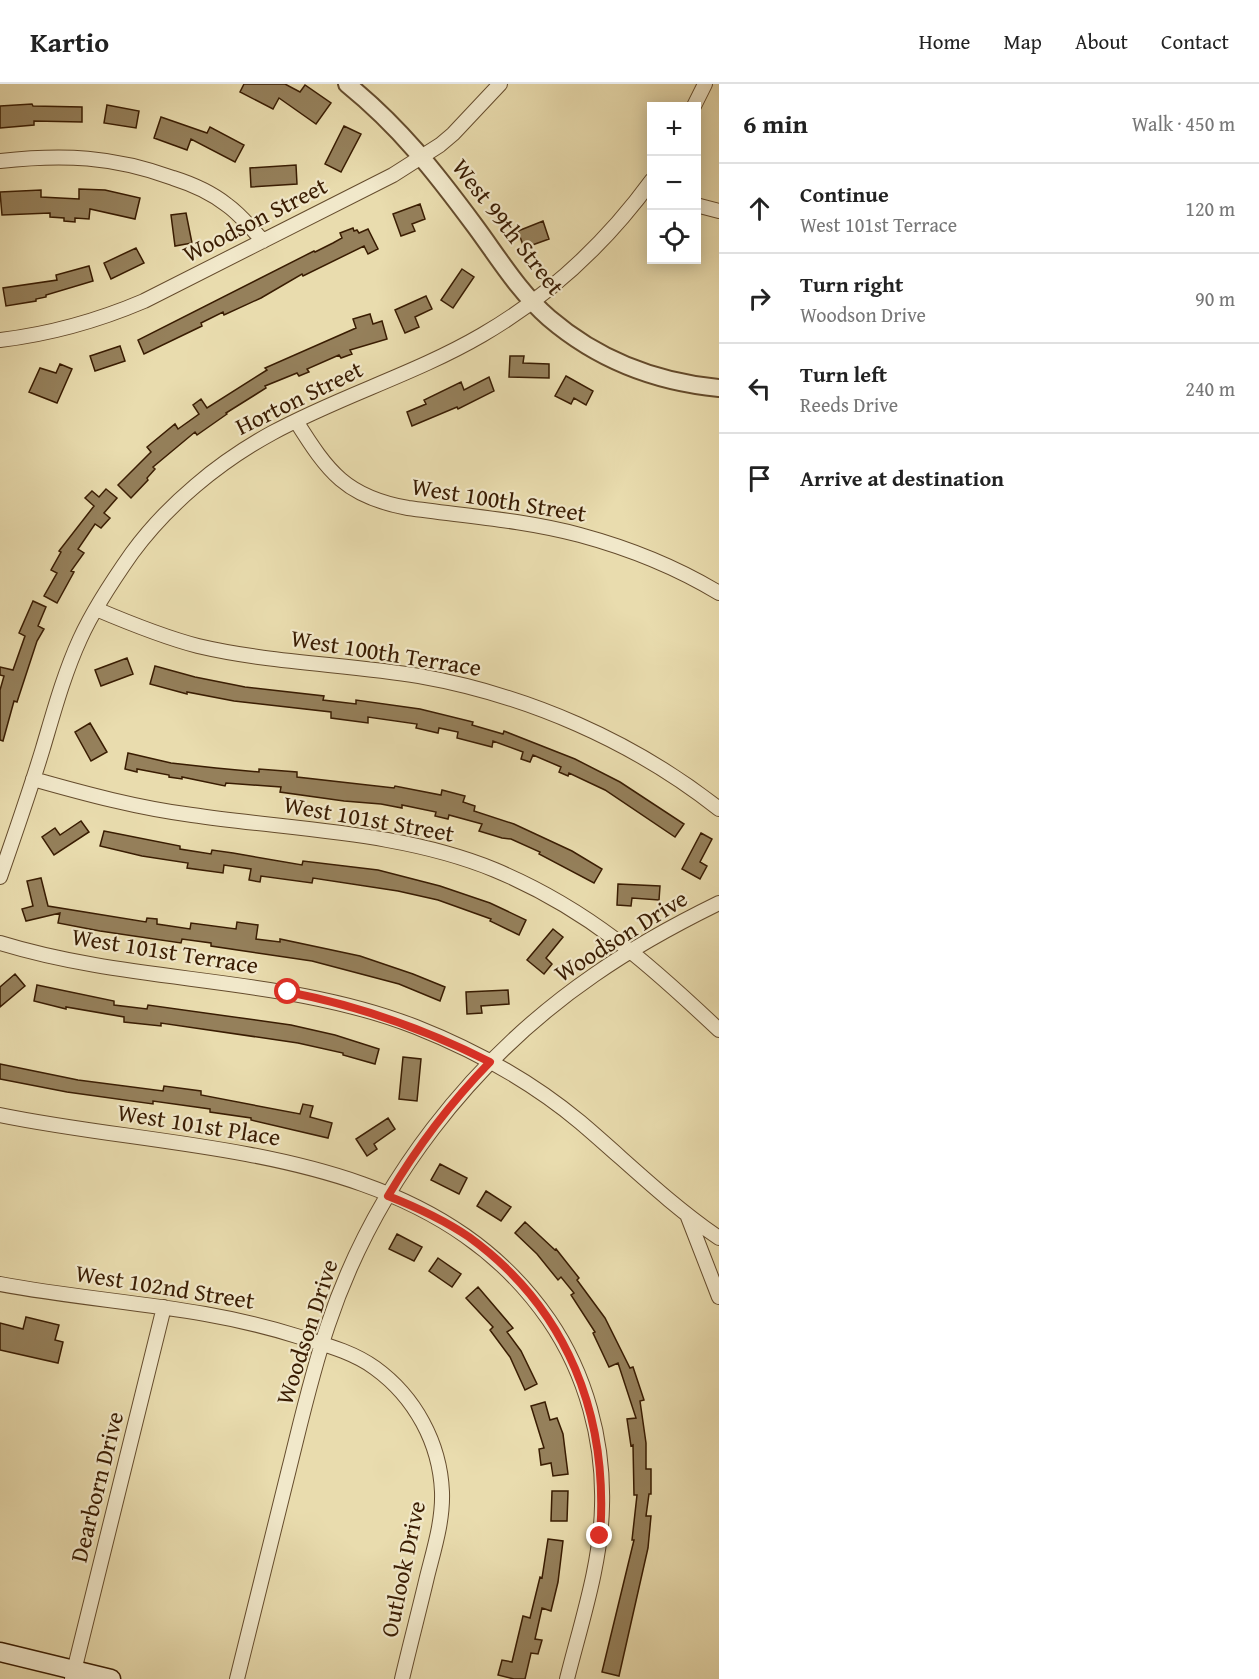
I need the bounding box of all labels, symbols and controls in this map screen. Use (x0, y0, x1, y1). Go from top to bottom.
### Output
text: Kartio (30, 21, 109, 62)
text: Home (919, 26, 970, 57)
text: Map (1003, 26, 1042, 57)
text: About (1075, 26, 1128, 57)
text: Contact (1161, 26, 1229, 57)
map controls (647, 102, 701, 264)
button: + (647, 102, 701, 156)
text: 6 min (743, 104, 808, 143)
text: Walk · 450 m (1132, 109, 1235, 138)
street label: West 99th Street (444, 151, 573, 303)
button: − (647, 156, 701, 210)
street label: Woodson Street (176, 168, 334, 271)
text: Continue (800, 178, 889, 210)
icon: ahead (743, 192, 776, 225)
text: 120 m (1185, 194, 1235, 223)
button: locate (647, 210, 701, 264)
text: West 101st Terrace (800, 210, 957, 239)
text: Turn right (800, 268, 903, 300)
icon: right (743, 282, 776, 315)
text: 90 m (1195, 284, 1235, 313)
text: Woodson Drive (800, 300, 926, 329)
street label: Horton Street (229, 351, 369, 444)
text: Turn left (800, 358, 887, 390)
icon: left (743, 372, 776, 405)
text: 240 m (1185, 374, 1235, 403)
text: Reeds Drive (800, 390, 898, 419)
icon: arrive (743, 462, 776, 495)
text: Arrive at destination (800, 462, 1004, 494)
street label: West 100th Street (409, 468, 590, 531)
street label: West 100th Terrace (288, 620, 484, 685)
street label: West 101st Street (281, 786, 458, 851)
street label: Woodson Drive (547, 881, 694, 990)
street label: West 101st Terrace (69, 918, 261, 983)
route start (274, 978, 300, 1004)
street label: West 101st Place (115, 1094, 283, 1155)
street label: West 102nd Street (73, 1255, 258, 1318)
street label: Woodson Drive (267, 1255, 347, 1409)
street label: Dearborn Drive (61, 1408, 132, 1566)
street label: Outlook Drive (371, 1497, 434, 1640)
route end (586, 1522, 612, 1548)

